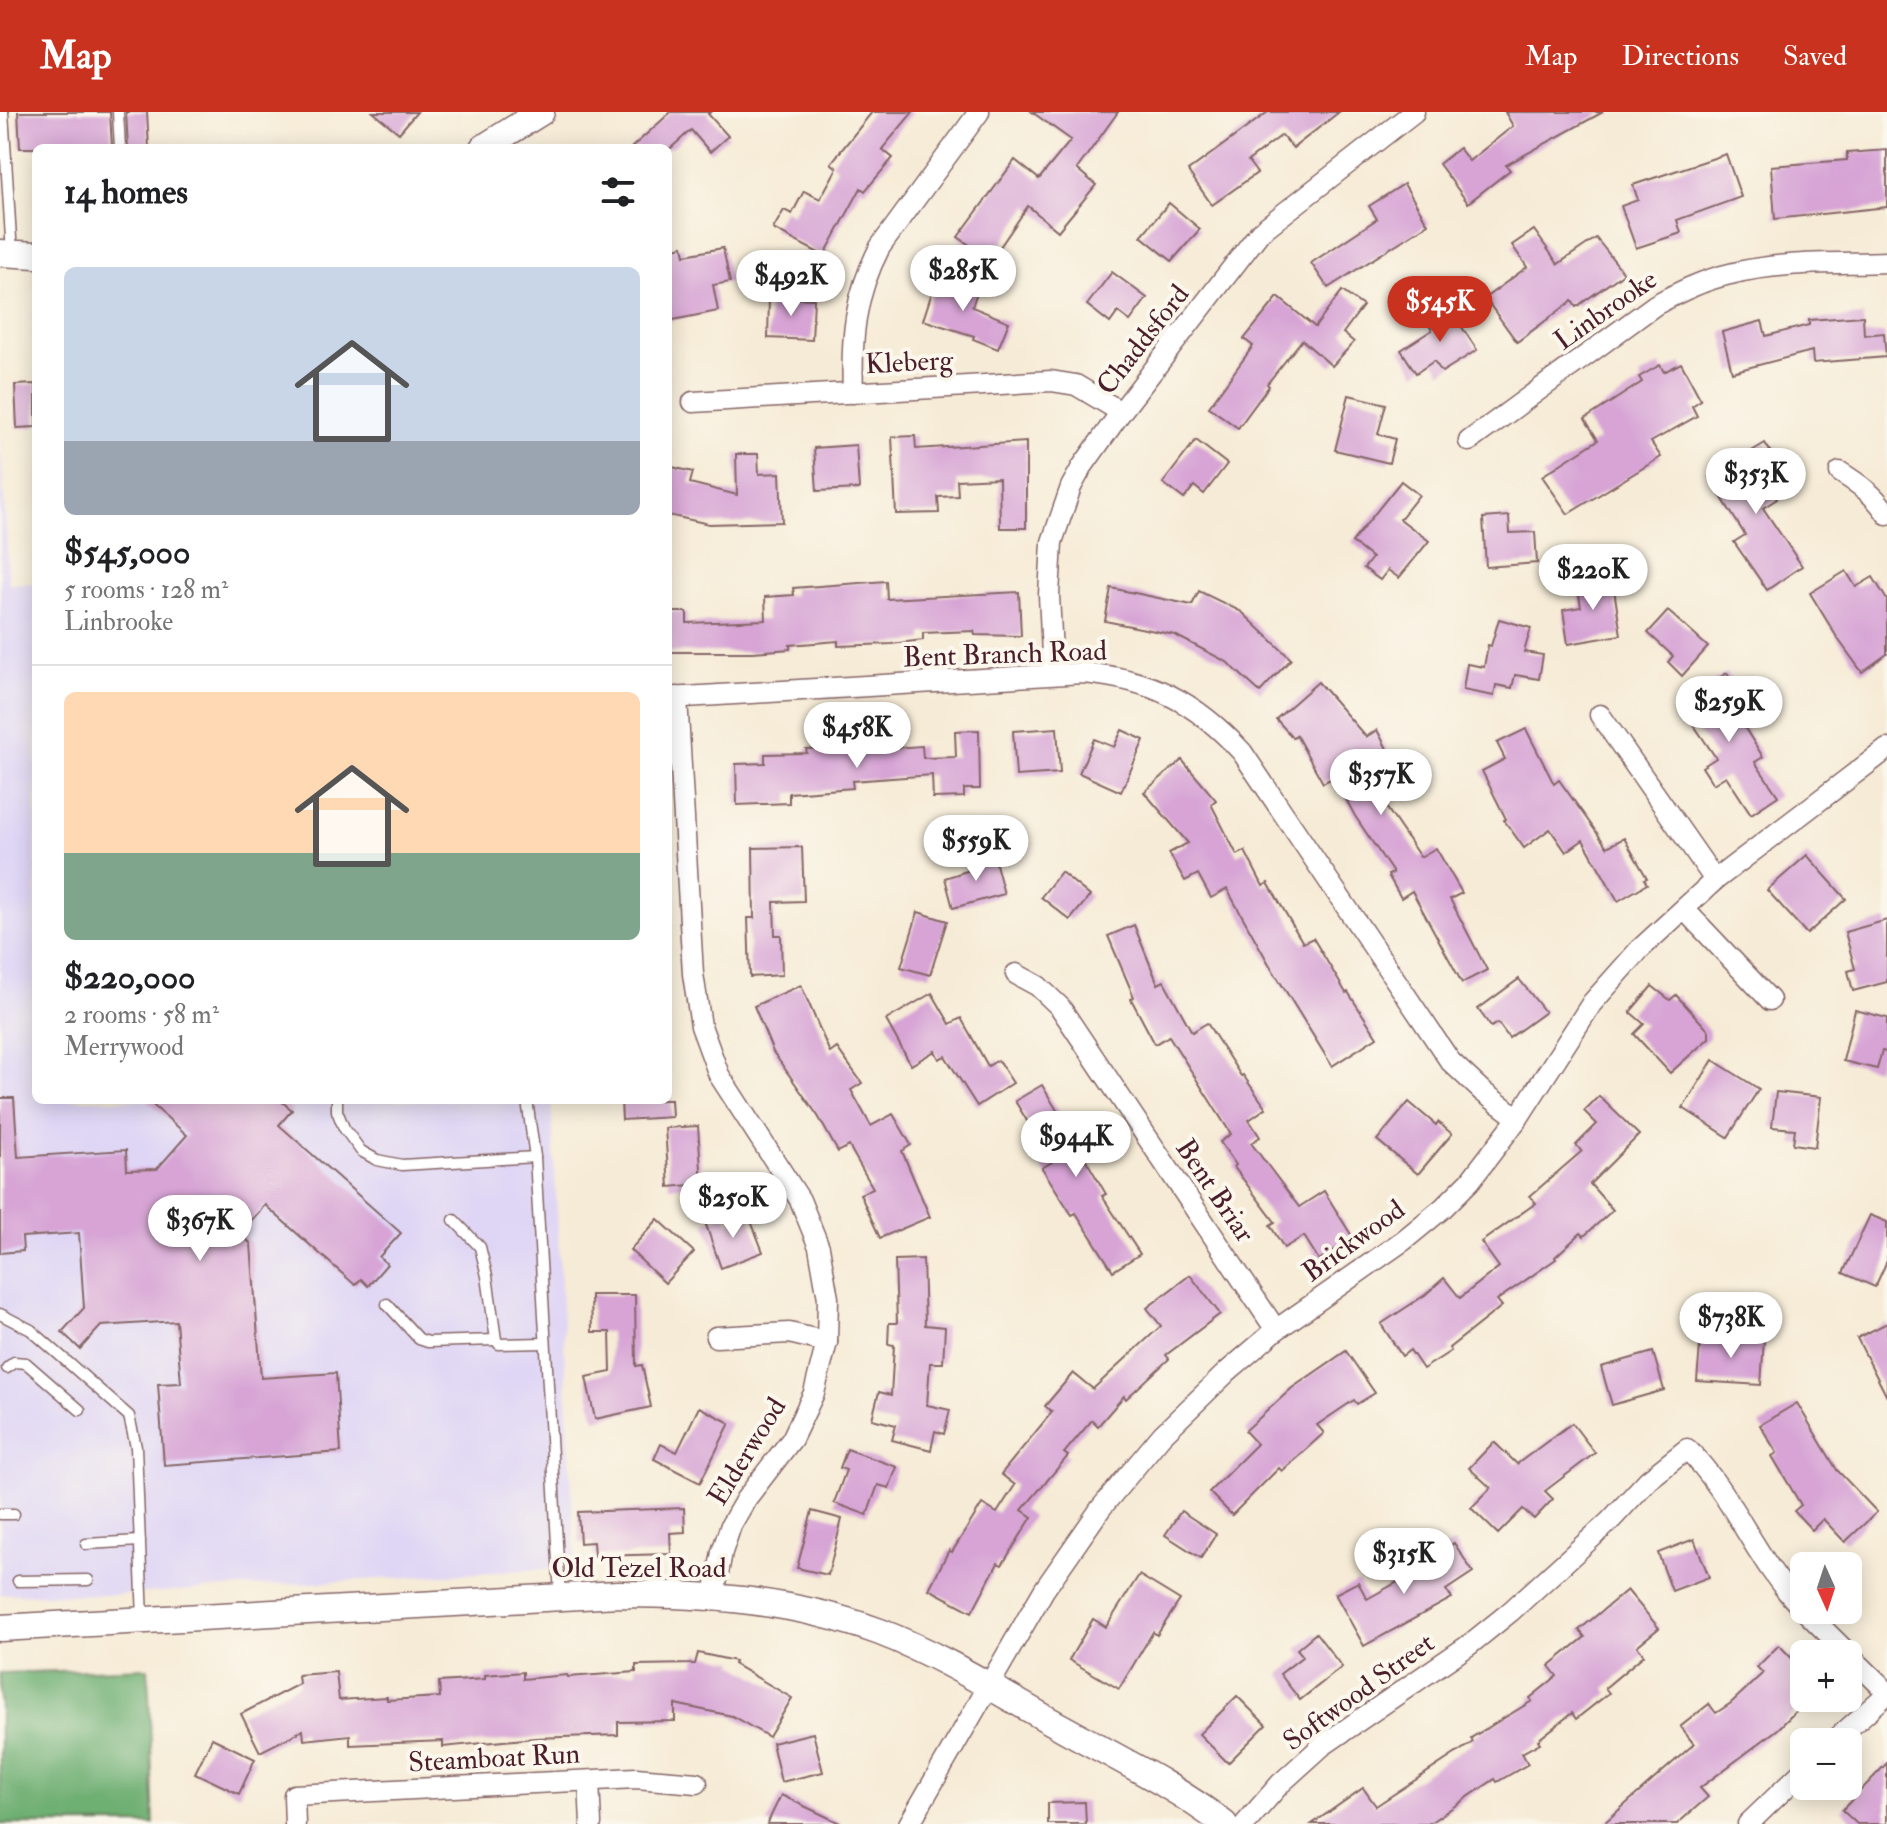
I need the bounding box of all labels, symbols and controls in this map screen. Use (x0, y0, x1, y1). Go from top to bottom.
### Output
text: Map (40, 32, 111, 80)
text: Map (1525, 39, 1578, 74)
text: Directions (1622, 39, 1739, 74)
text: Saved (1783, 39, 1847, 74)
icon: filters (596, 170, 640, 214)
text: 14 homes (64, 171, 188, 214)
pin: $285K (907, 245, 1019, 313)
pin: $492K (735, 250, 847, 318)
text: $285K (928, 255, 998, 287)
text: $492K (754, 260, 828, 292)
street label: Linbrooke (1548, 262, 1664, 358)
pin: $545K (1384, 276, 1496, 344)
street label: Chaddsford (1089, 278, 1197, 402)
text: $545K (1405, 286, 1475, 318)
icon: home (280, 319, 424, 463)
street label: Kleberg (864, 343, 955, 382)
pin: $353K (1700, 448, 1812, 516)
text: $353K (1724, 458, 1788, 490)
text: $545,000 (64, 531, 190, 574)
pin: $220K (1537, 544, 1649, 612)
text: $220K (1557, 554, 1629, 586)
text: 5 rooms · 128 m² (64, 574, 228, 606)
text: Linbrooke (64, 606, 173, 638)
street label: Bent Branch Road (902, 633, 1108, 676)
pin: $259K (1673, 676, 1785, 744)
text: $259K (1694, 686, 1764, 718)
pin: $458K (801, 702, 913, 770)
text: $458K (822, 712, 892, 744)
icon: home (280, 744, 424, 888)
pin: $357K (1325, 749, 1437, 817)
text: $357K (1348, 759, 1414, 791)
pin: $559K (920, 815, 1032, 883)
text: $559K (941, 825, 1011, 857)
text: $220,000 (64, 956, 196, 999)
text: 2 rooms · 58 m² (64, 999, 219, 1031)
text: Merrywood (64, 1031, 184, 1063)
pin: $944K (1020, 1111, 1132, 1179)
text: $944K (1039, 1121, 1113, 1153)
street label: Bent Briar (1167, 1132, 1262, 1250)
pin: $250K (677, 1172, 789, 1240)
text: $250K (698, 1182, 768, 1214)
street label: Brickwood (1296, 1192, 1412, 1290)
pin: $367K (144, 1195, 256, 1263)
text: $367K (166, 1205, 234, 1237)
pin: $738K (1675, 1292, 1787, 1360)
text: $738K (1697, 1302, 1765, 1334)
street label: Elderwood (700, 1391, 794, 1512)
pin: $315K (1348, 1528, 1460, 1596)
text: $315K (1372, 1538, 1436, 1570)
street label: Old Tezel Road (551, 1551, 727, 1586)
north arrow (1790, 1552, 1862, 1624)
map controls (1790, 1552, 1862, 1800)
street label: Softwood Street (1276, 1626, 1441, 1759)
button: + (1790, 1640, 1862, 1712)
button: − (1790, 1728, 1862, 1800)
street label: Steamboat Run (407, 1737, 581, 1780)

